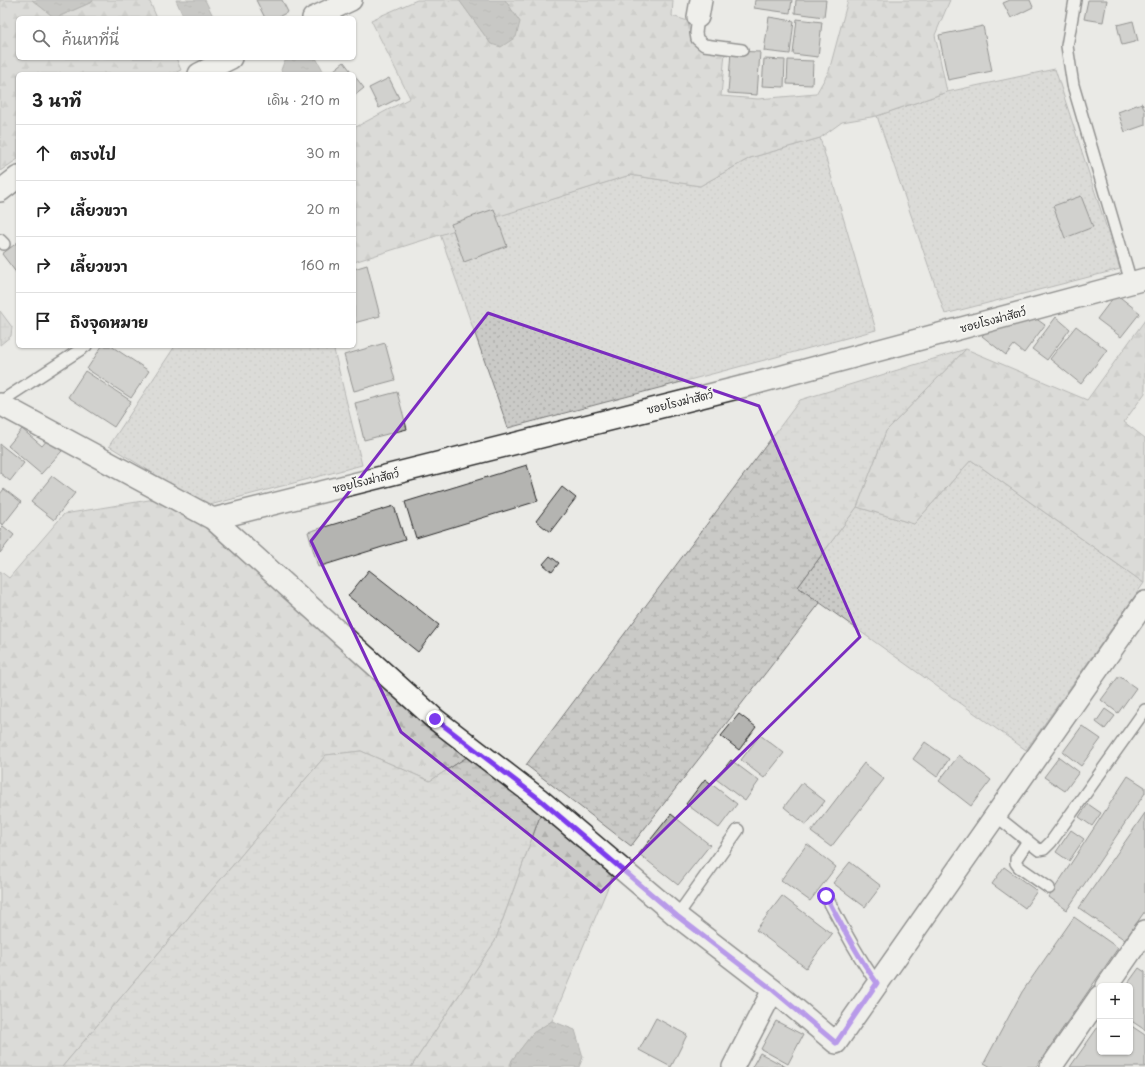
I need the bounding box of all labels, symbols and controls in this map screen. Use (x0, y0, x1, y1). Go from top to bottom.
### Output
search box (16, 16, 356, 60)
icon: search (30, 27, 52, 49)
text: ค้นหาที่นี่ (62, 27, 119, 50)
text: 3 นาที (32, 87, 81, 113)
text: เดิน · 210 m (267, 90, 340, 109)
icon: ahead (32, 142, 54, 164)
text: ตรงไป (70, 142, 116, 165)
text: 30 m (306, 143, 340, 162)
icon: right (32, 198, 54, 220)
text: เลี้ยวขวา (70, 198, 128, 221)
text: 20 m (306, 199, 340, 218)
icon: right (32, 254, 54, 276)
text: เลี้ยวขวา (70, 254, 128, 277)
text: 160 m (301, 255, 340, 274)
street label: ซอยโรงฆ่าสัตว์ (958, 302, 1028, 336)
icon: arrive (32, 310, 54, 332)
text: ถึงจุดหมาย (70, 310, 148, 333)
street label: ซอยโรงฆ่าสัตว์ (645, 385, 715, 418)
street label: ซอยโรงฆ่าสัตว์ (331, 464, 401, 497)
route end (426, 710, 444, 728)
route start (817, 887, 835, 905)
map controls (1097, 983, 1133, 1055)
button: + (1097, 983, 1133, 1019)
button: − (1097, 1019, 1133, 1055)

